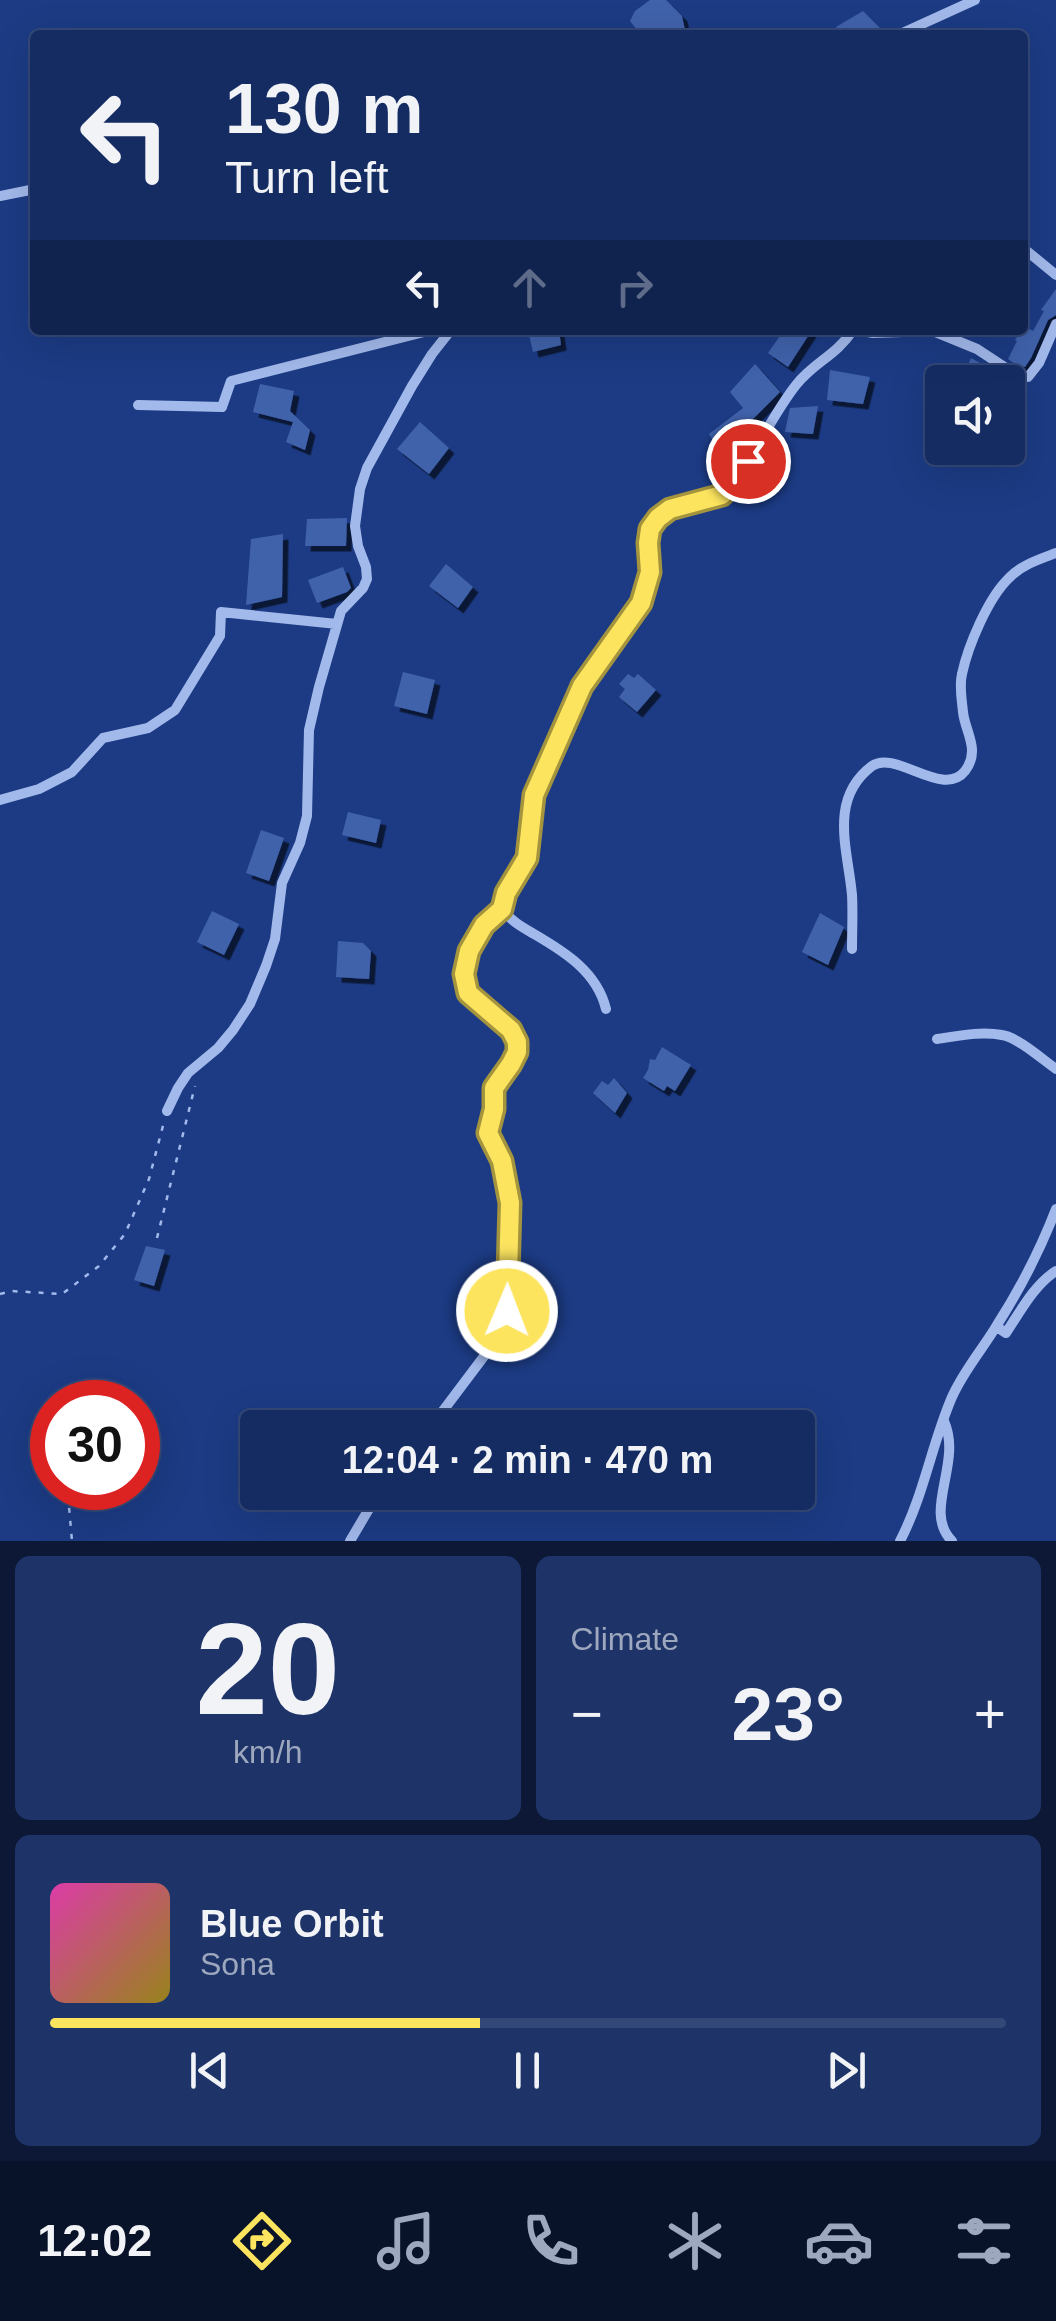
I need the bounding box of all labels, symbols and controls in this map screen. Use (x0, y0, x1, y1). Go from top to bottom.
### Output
icon: left (60, 70, 190, 200)
text: 130 m (225, 70, 423, 148)
text: Turn left (225, 152, 388, 203)
icon: left (397, 260, 452, 315)
icon: ahead (502, 260, 557, 315)
icon: right (607, 260, 662, 315)
map controls (925, 365, 1025, 465)
button: sound (925, 365, 1025, 465)
pin (706, 419, 791, 504)
icon: arrive (721, 434, 776, 489)
position arrow (455, 1259, 559, 1363)
speed limit sign: 30 (30, 1380, 160, 1510)
text: 12:04 · 2 min · 470 m (342, 1439, 713, 1481)
text: 20 (195, 1596, 340, 1742)
text: Climate (571, 1621, 679, 1657)
text: 23° (732, 1672, 845, 1756)
text: − (571, 1683, 603, 1745)
text: + (974, 1683, 1006, 1745)
text: km/h (233, 1734, 302, 1770)
text: Blue Orbit (200, 1903, 384, 1945)
text: Sona (200, 1946, 275, 1982)
icon: previous (182, 2043, 237, 2098)
icon: pause (500, 2043, 555, 2098)
icon: next (819, 2043, 874, 2098)
icon: directions (227, 2206, 297, 2276)
icon: music (371, 2206, 441, 2276)
icon: phone (516, 2206, 586, 2276)
icon: climate (660, 2206, 730, 2276)
icon: car (804, 2206, 874, 2276)
icon: filters (949, 2206, 1019, 2276)
text: 12:02 (37, 2215, 152, 2266)

